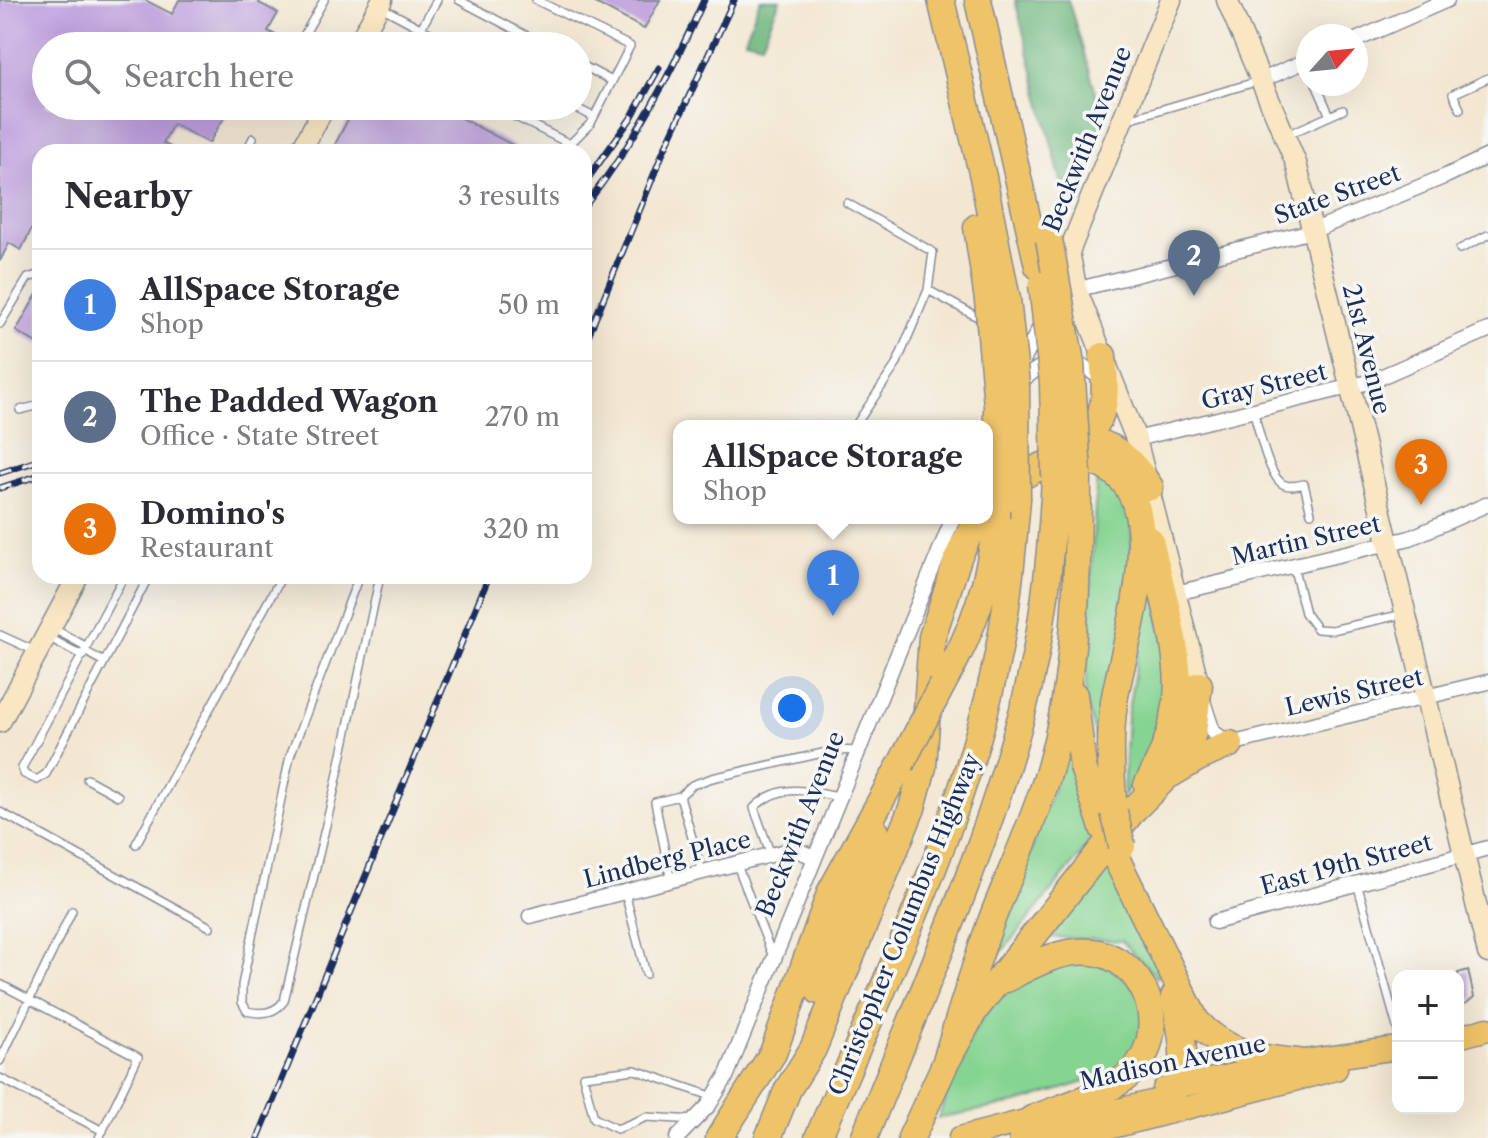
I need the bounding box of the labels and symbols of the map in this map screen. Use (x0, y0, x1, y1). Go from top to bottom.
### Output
north arrow (1296, 24, 1368, 96)
street label: Beckwith Avenue (1037, 42, 1137, 236)
street label: State Street (1270, 158, 1404, 230)
pin: 2 (1168, 230, 1220, 296)
street label: 21st Avenue (1337, 281, 1397, 417)
street label: Gray Street (1198, 356, 1330, 416)
pin: 3 (1395, 439, 1447, 505)
street label: Martin Street (1229, 509, 1384, 571)
pin: 1 (807, 550, 859, 616)
street label: Lewis Street (1282, 662, 1426, 722)
your location (772, 688, 812, 728)
street label: Beckwith Avenue (750, 727, 850, 921)
street label: Christopher Columbus Highway (822, 748, 986, 1099)
street label: Lindberg Place (580, 824, 754, 894)
street label: East 19th Street (1257, 827, 1435, 901)
street label: Madison Avenue (1077, 1028, 1269, 1096)

